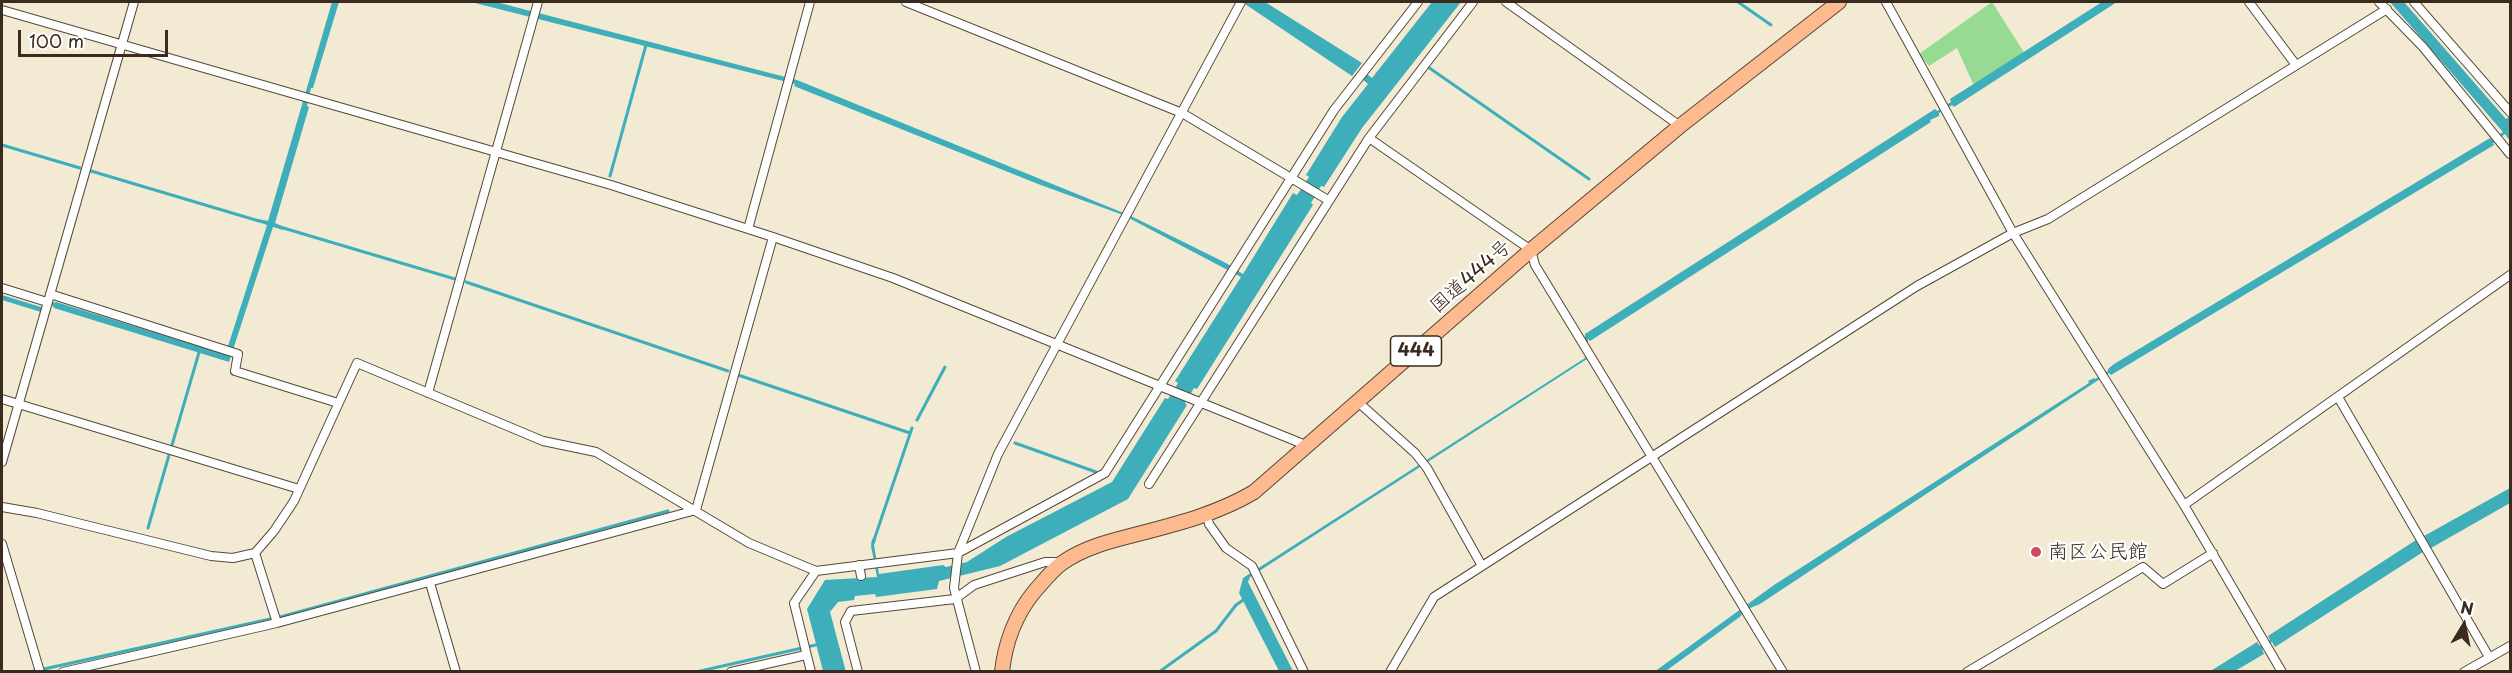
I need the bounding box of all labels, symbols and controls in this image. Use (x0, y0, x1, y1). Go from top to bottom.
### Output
scale bar (21, 18, 171, 56)
text: 100 m (29, 27, 84, 54)
street label: 国道444号 (1426, 235, 1516, 319)
road number: 444 (1390, 336, 1442, 366)
place label: 南区公民館 (2048, 540, 2148, 564)
marker: 南区公民館 (2029, 545, 2043, 559)
text: N (2459, 594, 2475, 620)
north arrow (2434, 595, 2494, 655)

